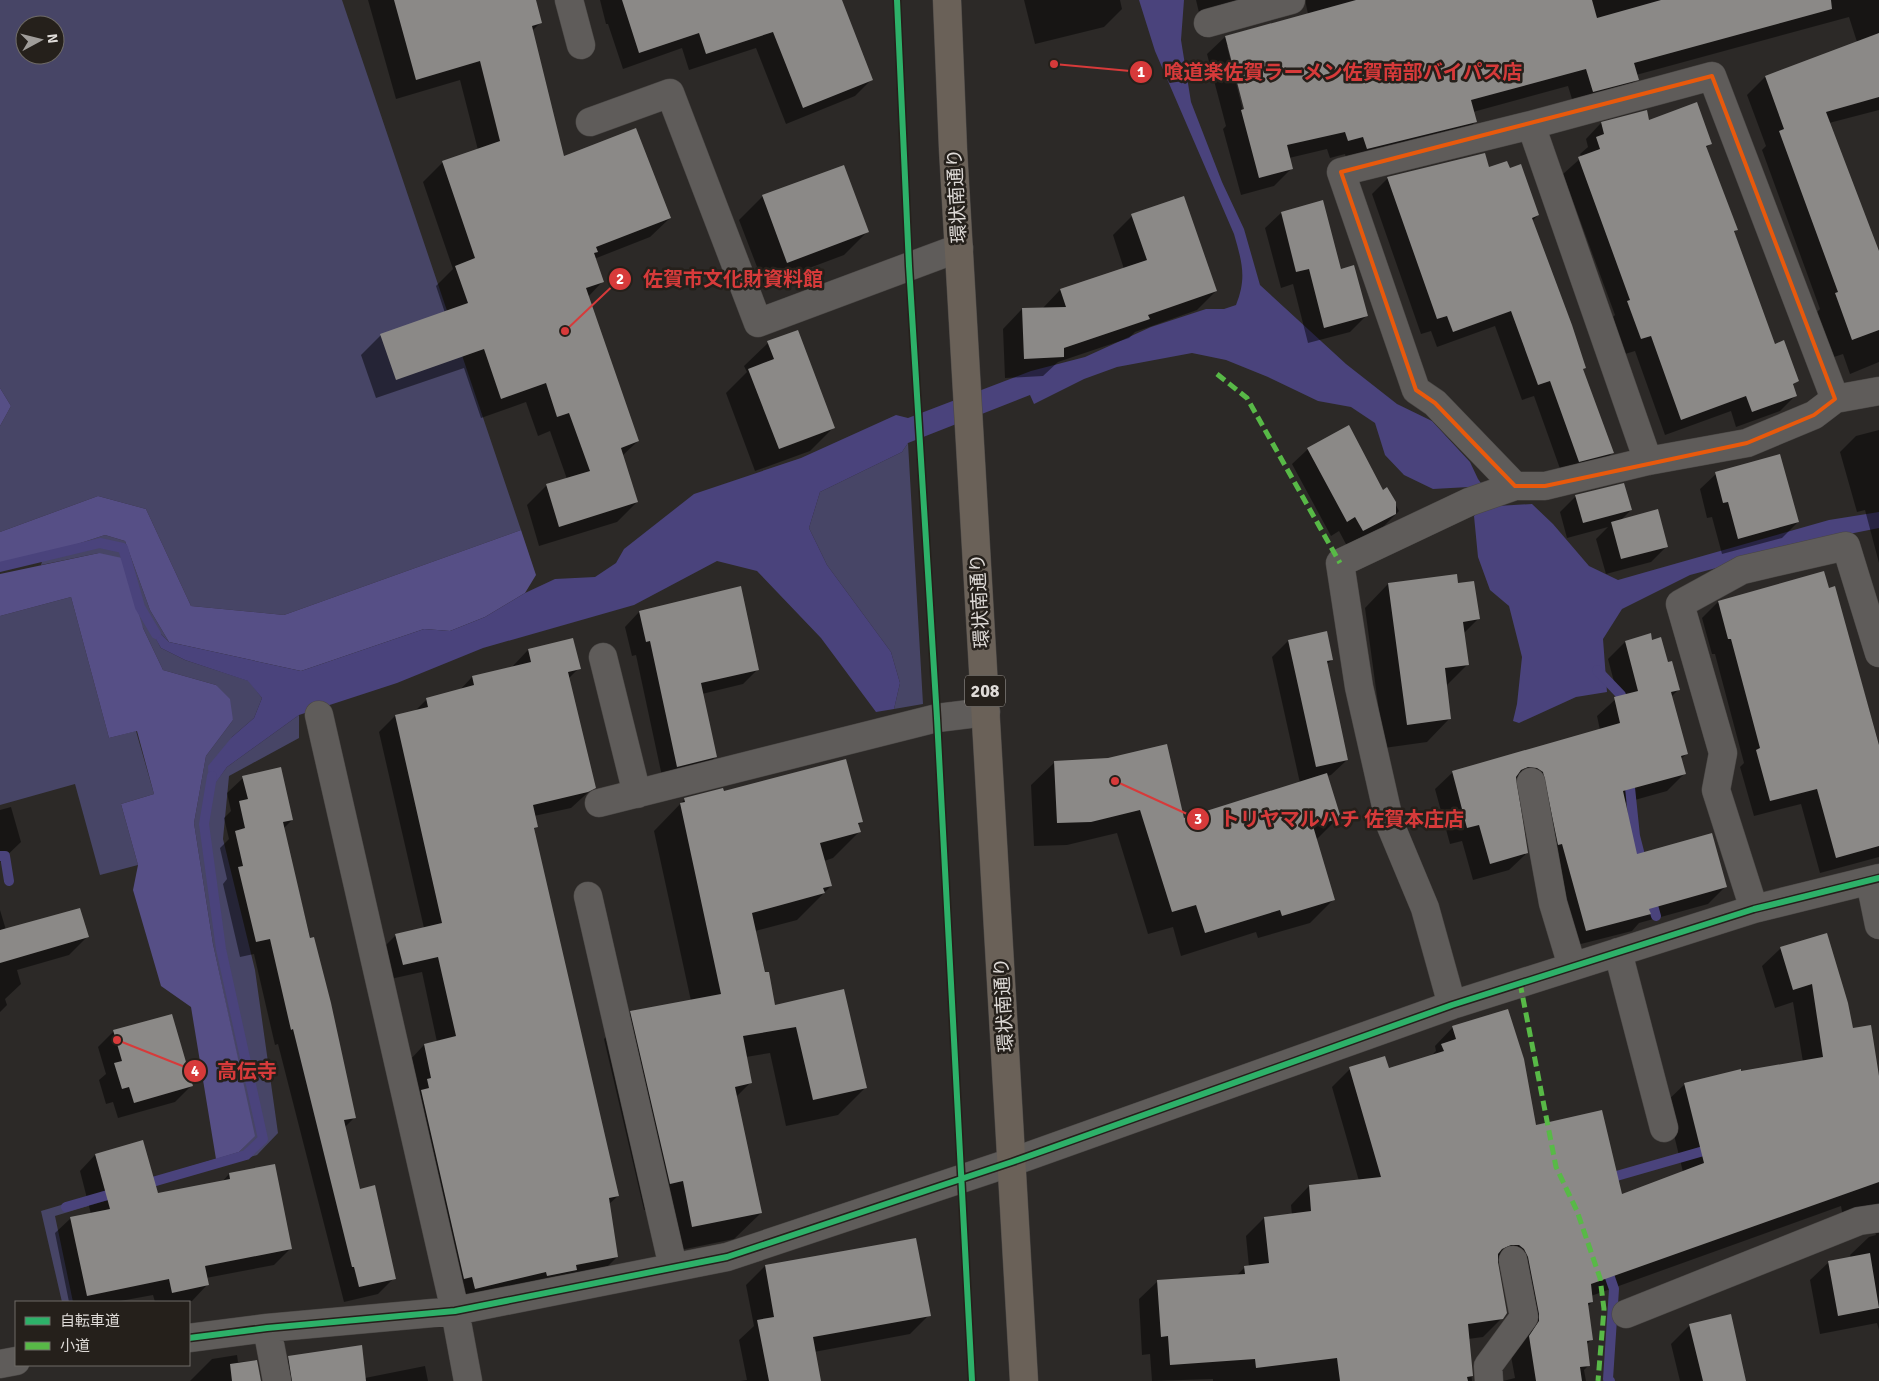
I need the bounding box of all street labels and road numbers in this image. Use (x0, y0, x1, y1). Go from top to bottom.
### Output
street label: 環状南通り (943, 148, 971, 244)
street label: 環状南通り (966, 553, 994, 649)
road number: 208 (965, 676, 1005, 706)
street label: 環状南通り (990, 957, 1018, 1053)

